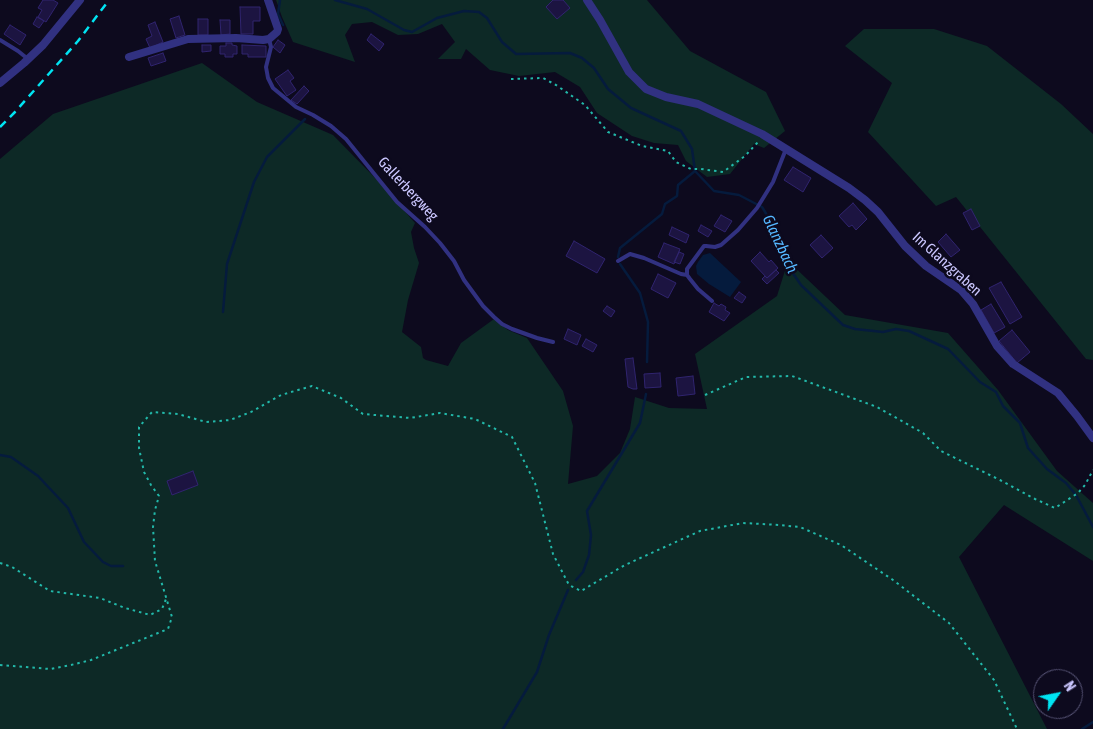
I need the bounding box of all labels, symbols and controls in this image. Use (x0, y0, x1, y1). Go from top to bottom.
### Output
street label: Gallerbergweg (374, 153, 442, 225)
water label: Glanzbach (758, 212, 802, 276)
street label: Im Glanzgraben (909, 228, 985, 300)
north arrow (1033, 669, 1083, 719)
text: N (1061, 679, 1079, 694)

